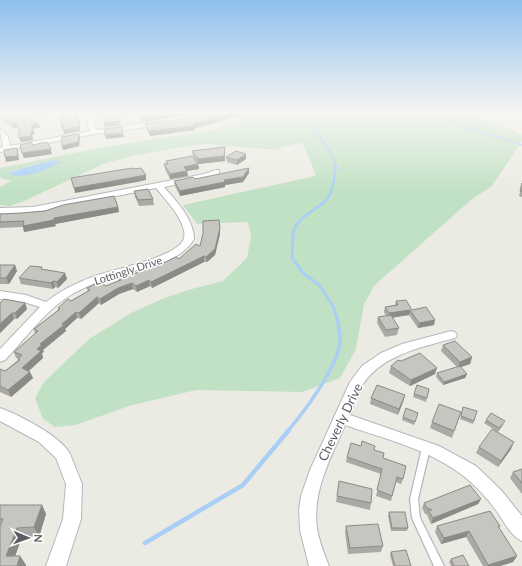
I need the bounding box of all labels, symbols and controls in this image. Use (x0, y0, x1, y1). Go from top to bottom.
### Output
street label: Lottingly Drive (92, 253, 164, 287)
street label: Cheverly Drive (314, 380, 366, 464)
north arrow (8, 518, 48, 558)
text: N (32, 534, 45, 543)

